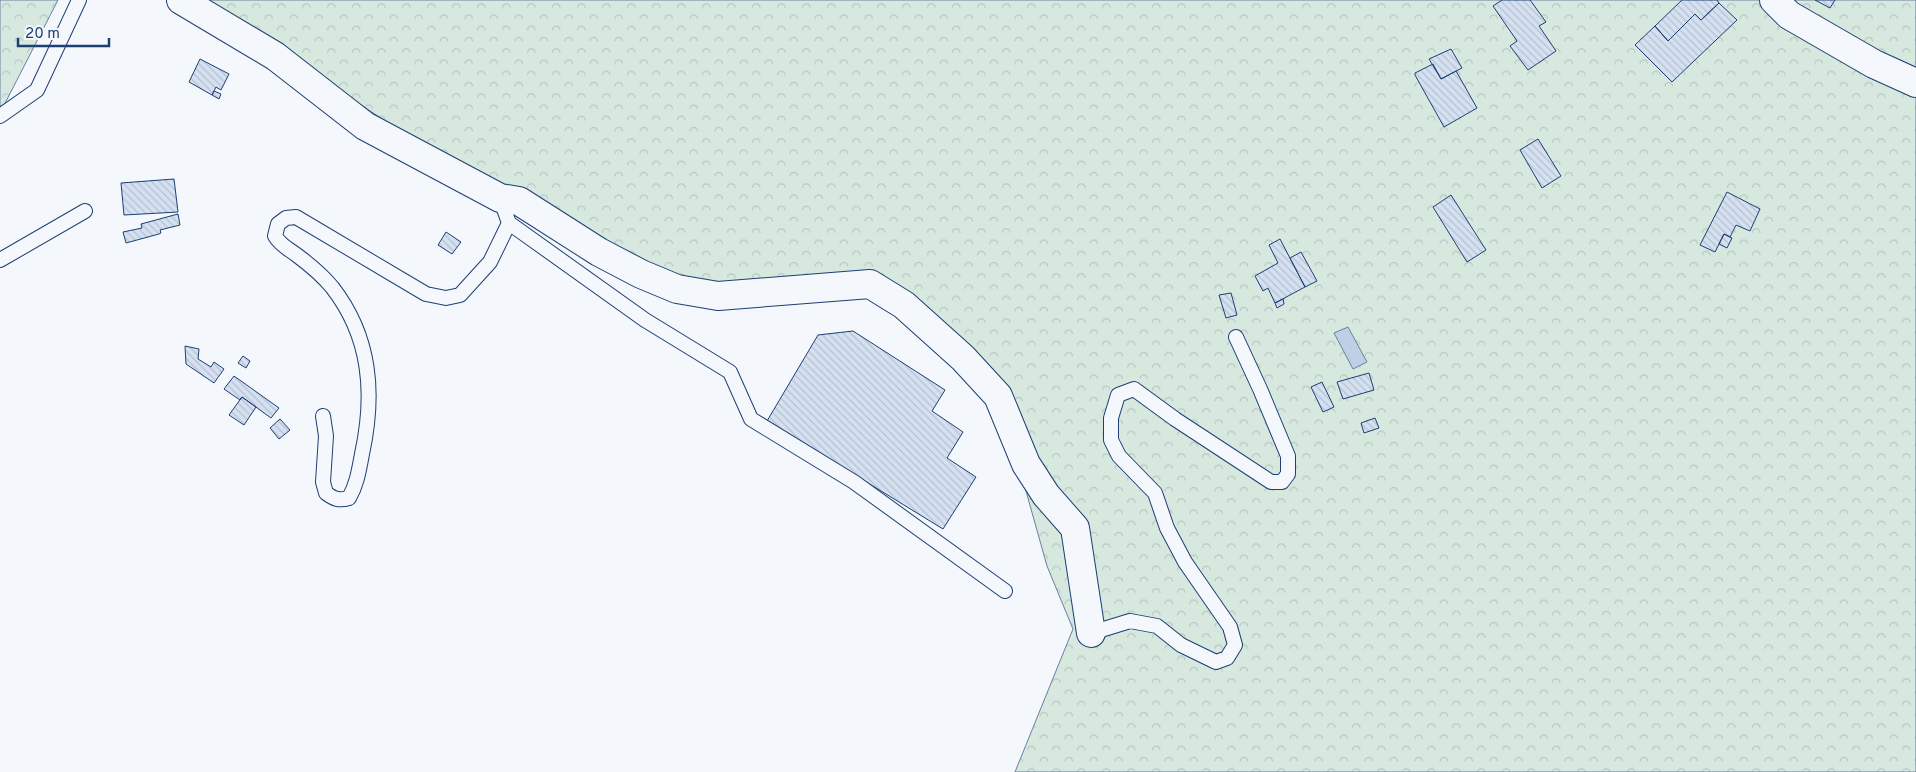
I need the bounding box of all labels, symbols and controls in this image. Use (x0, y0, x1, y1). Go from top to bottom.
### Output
scale bar (18, 15, 109, 47)
text: 20 m (25, 25, 60, 44)

